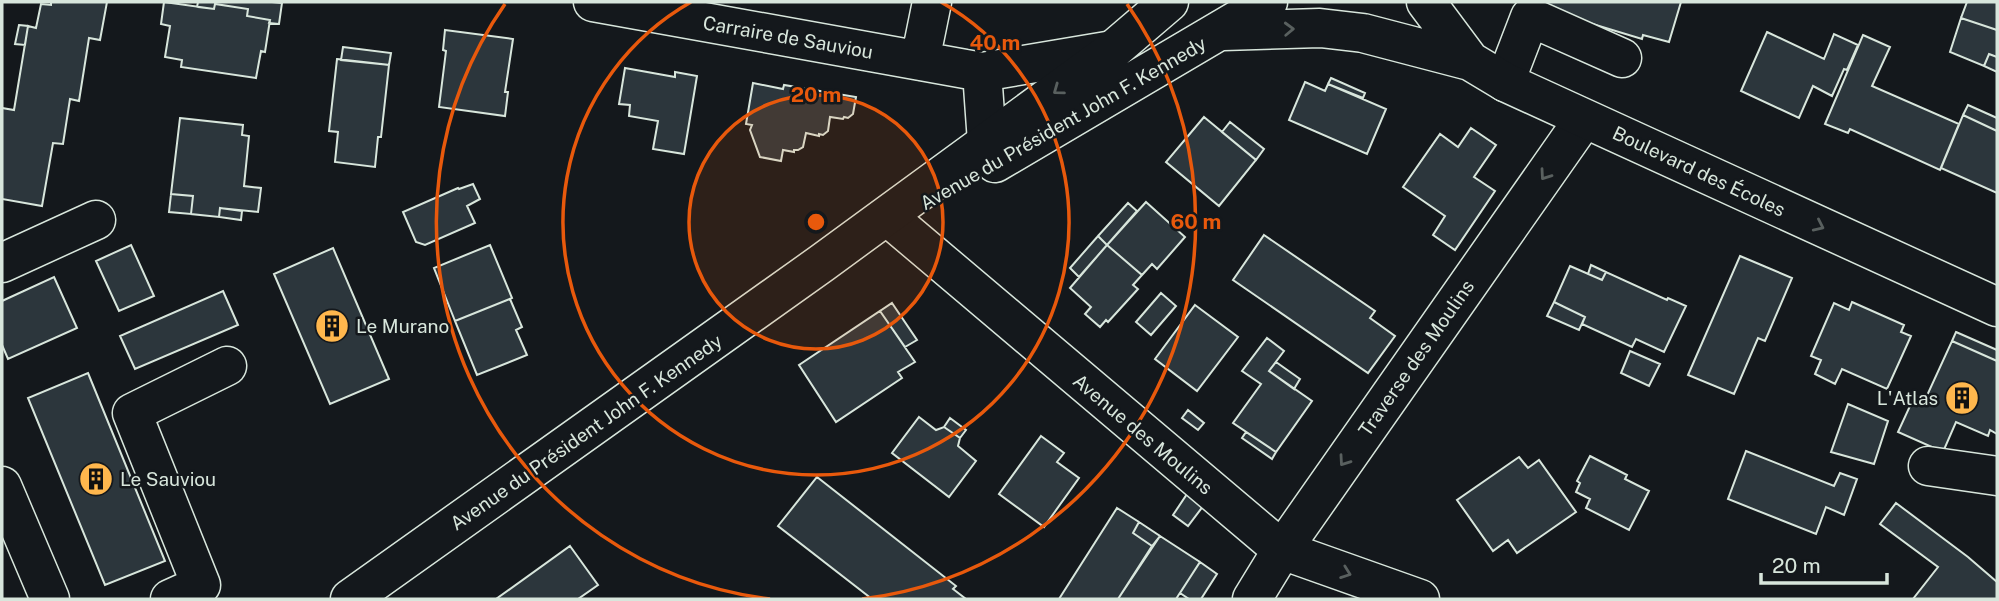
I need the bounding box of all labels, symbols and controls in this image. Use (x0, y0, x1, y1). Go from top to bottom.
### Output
street label: Carraire de Sauviou (701, 11, 875, 63)
one-way arrow (1284, 21, 1295, 36)
text: 40 m (970, 30, 1020, 55)
street label: Avenue du Président John F. Kennedy (916, 32, 1210, 214)
text: 20 m (791, 82, 841, 107)
one-way arrow (1053, 82, 1066, 94)
street label: Boulevard des Écoles (1609, 121, 1789, 221)
one-way arrow (1540, 167, 1553, 180)
text: 60 m (1171, 209, 1221, 234)
centre of rings (804, 210, 828, 234)
one-way arrow (1812, 218, 1825, 232)
street label: Traverse des Moulins (1354, 276, 1478, 440)
building icon: Le Murano (313, 307, 351, 345)
place label: Le Murano (356, 315, 449, 337)
street label: Avenue du Président John F. Kennedy (446, 329, 726, 535)
street label: Avenue des Moulins (1069, 369, 1217, 499)
building icon: L'Atlas (1943, 379, 1981, 417)
place label: L'Atlas (1877, 387, 1938, 409)
one-way arrow (1340, 453, 1352, 466)
building icon: Le Sauviou (77, 460, 115, 498)
place label: Le Sauviou (120, 468, 216, 490)
scale bar (1761, 542, 1887, 586)
text: 20 m (1772, 553, 1821, 578)
one-way arrow (1339, 565, 1351, 579)

